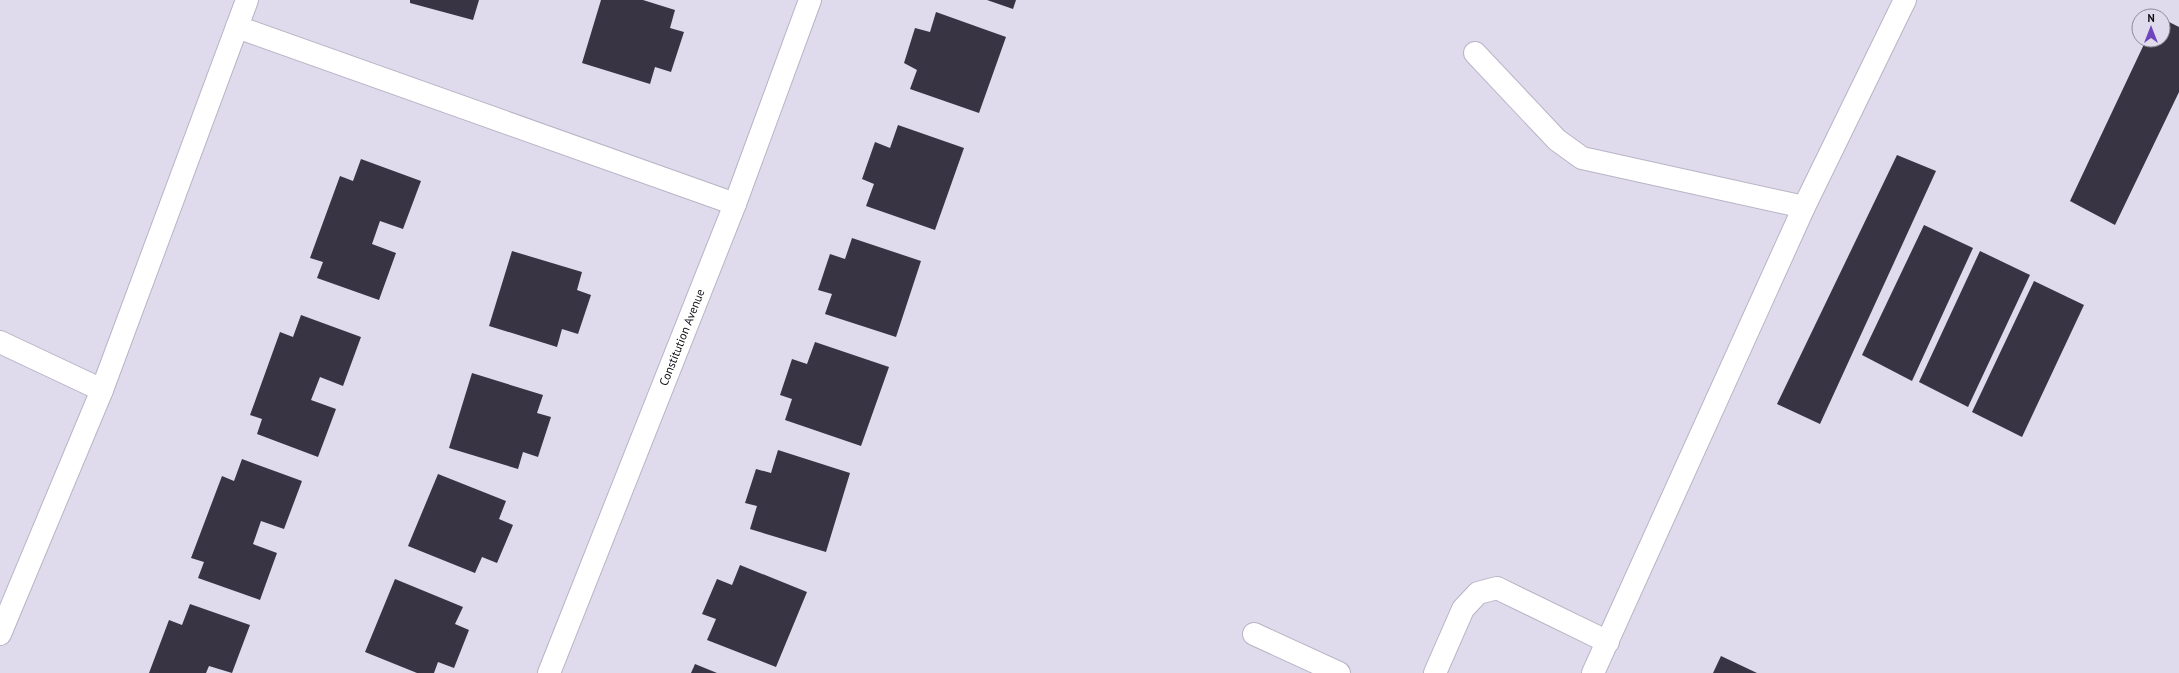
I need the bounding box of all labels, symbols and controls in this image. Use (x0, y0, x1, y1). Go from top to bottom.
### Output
north arrow (2131, 8, 2171, 48)
text: N (2147, 11, 2155, 25)
street label: Constitution Avenue (656, 287, 708, 388)

